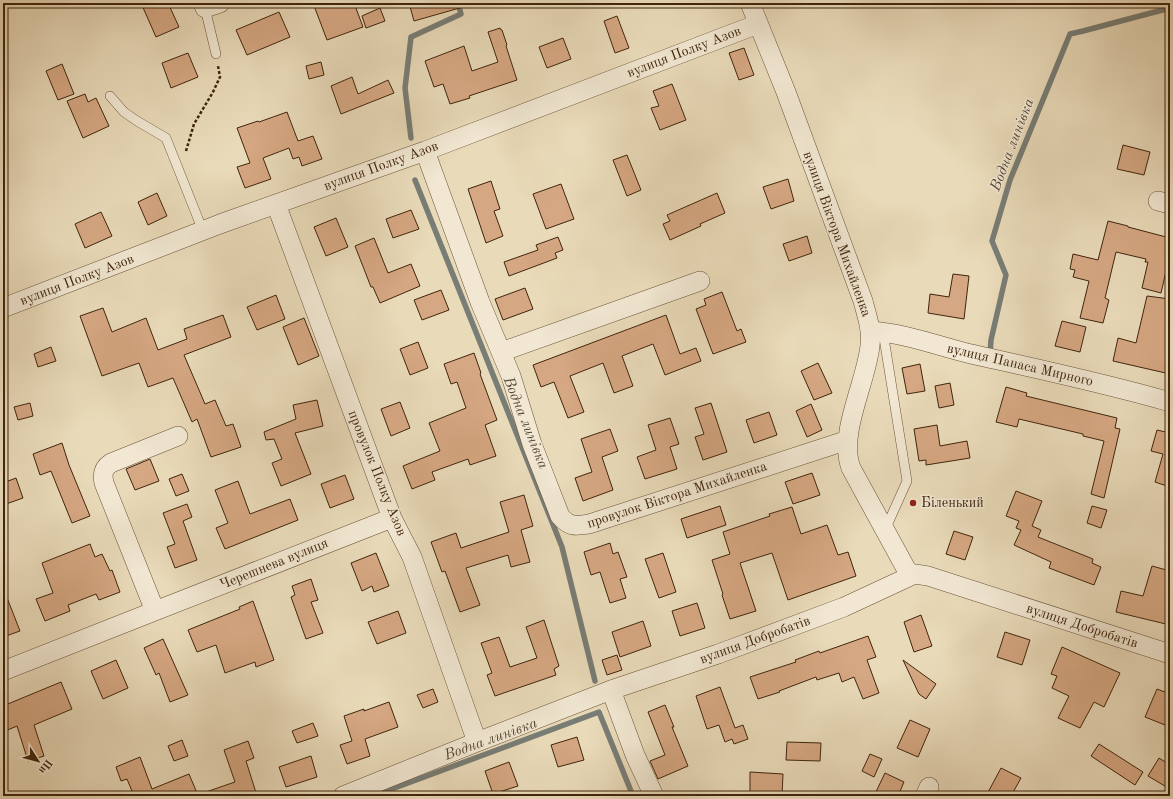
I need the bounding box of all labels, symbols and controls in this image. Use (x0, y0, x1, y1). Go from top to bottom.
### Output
street label: вулиця Полку Азов (625, 24, 743, 80)
water label: Водна линівка (988, 97, 1038, 194)
street label: вулиця Полку Азов (322, 139, 440, 193)
street label: вулиця Віктора Михайленка (800, 149, 874, 319)
street label: вулиця Полку Азов (18, 252, 136, 308)
street label: вулиця Панаса Мирного (945, 341, 1095, 389)
water label: Водна линівка (499, 374, 550, 471)
street label: провулок Полку Азов (345, 408, 409, 538)
street label: провулок Віктора Михайленка (585, 459, 769, 531)
place label: Біленький (921, 496, 984, 510)
marker: Біленький (908, 498, 918, 508)
street label: Черешнева вулиця (218, 536, 330, 592)
street label: вулиця Добробатів (1025, 601, 1140, 651)
street label: вулиця Добробатів (698, 613, 812, 666)
water label: Водна линівка (441, 716, 540, 764)
north arrow (18, 741, 58, 781)
text: Пн (36, 757, 54, 775)

